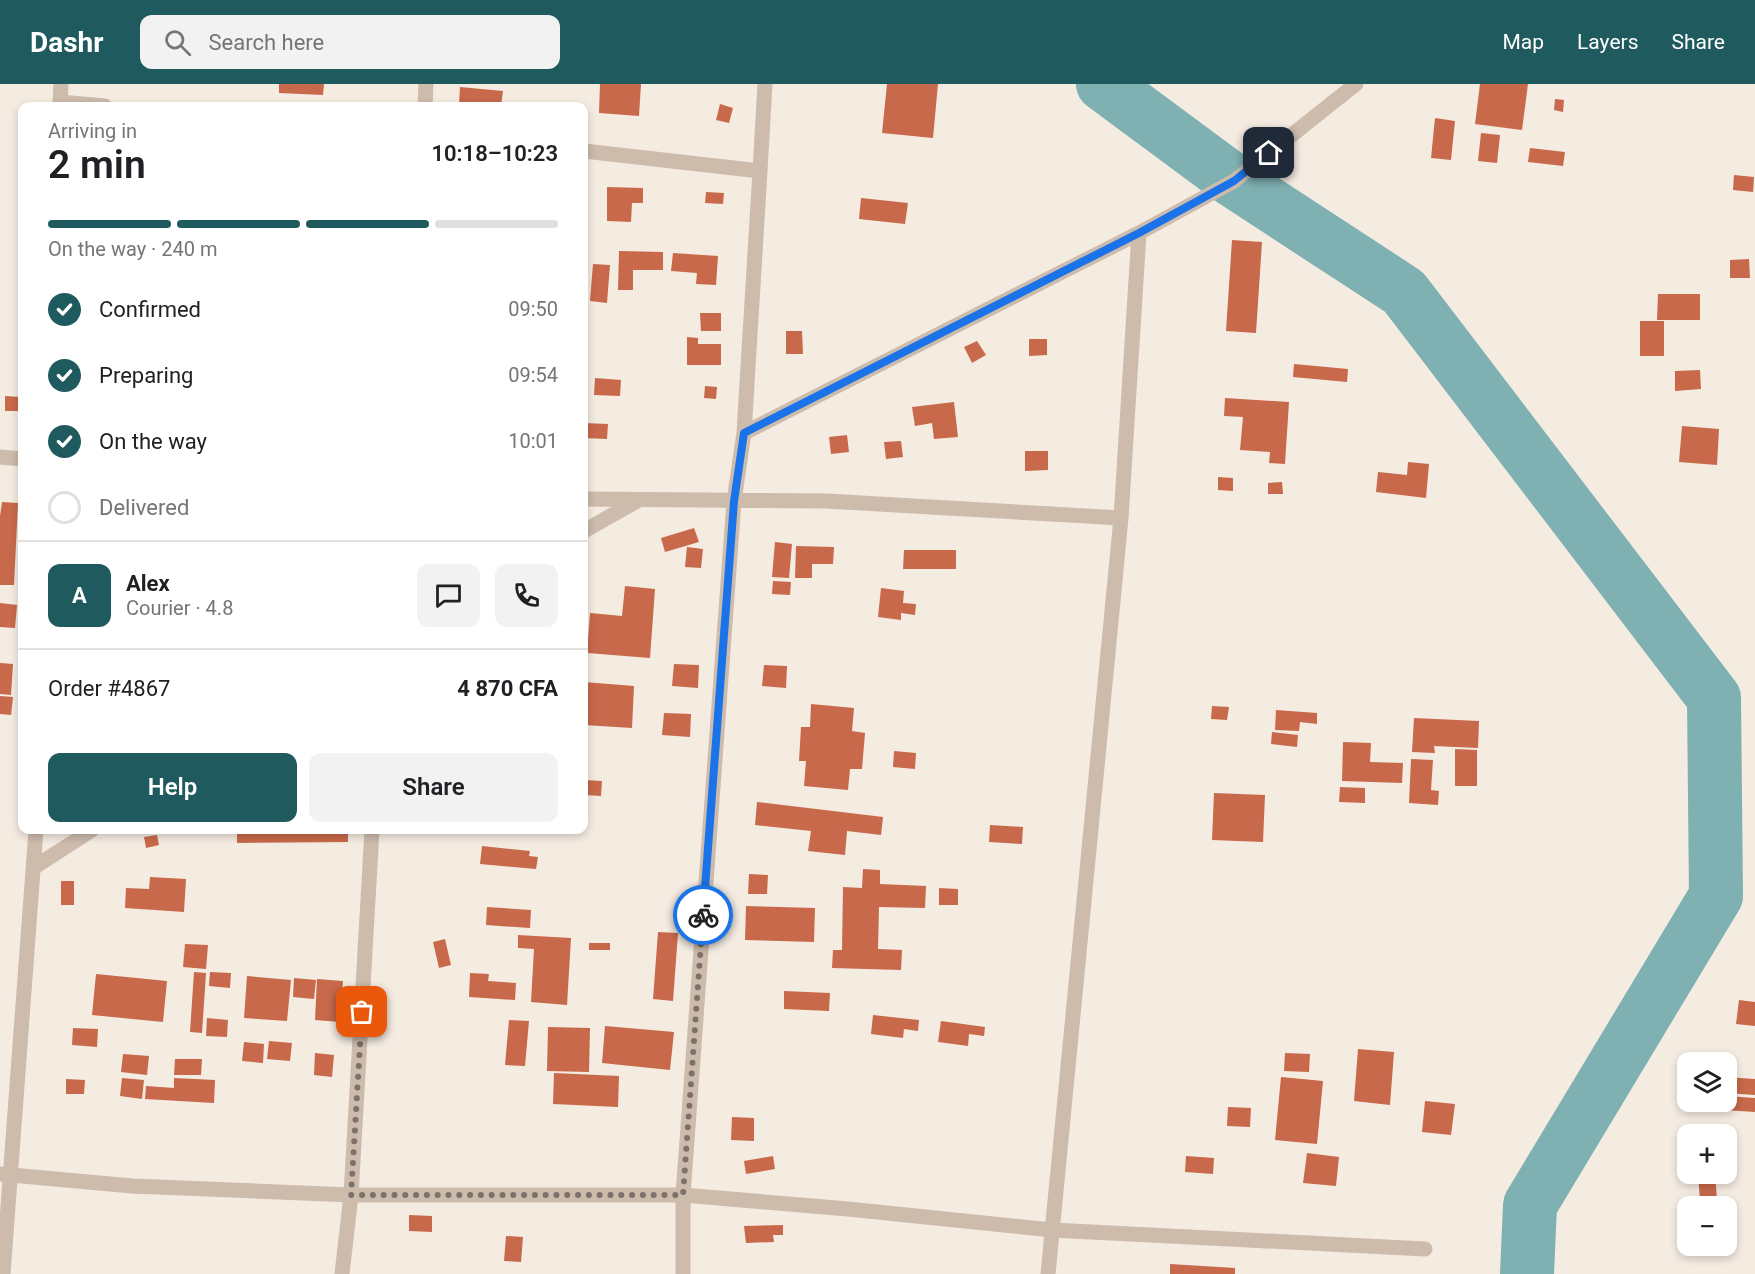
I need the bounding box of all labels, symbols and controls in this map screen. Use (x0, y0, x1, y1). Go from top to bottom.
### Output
search box (140, 15, 560, 69)
text: Dashr (30, 26, 104, 59)
icon: search (161, 26, 194, 59)
text: Search here (209, 30, 324, 55)
text: Map (1502, 30, 1544, 54)
text: Layers (1577, 30, 1638, 54)
text: Share (1671, 30, 1725, 54)
text: Arriving in (48, 119, 137, 143)
pin (1243, 127, 1294, 178)
icon: home (1252, 136, 1285, 169)
text: 10:18–10:23 (431, 141, 558, 166)
text: 2 min (48, 142, 146, 188)
text: On the way · 240 m (48, 237, 217, 261)
icon: check (48, 293, 81, 326)
text: Confirmed (99, 297, 201, 322)
text: 09:50 (508, 297, 558, 321)
icon: check (48, 359, 81, 392)
text: Preparing (99, 363, 193, 388)
text: 09:54 (508, 363, 558, 387)
icon: check (48, 425, 81, 458)
text: On the way (99, 429, 207, 454)
text: 10:01 (508, 429, 558, 453)
text: Delivered (99, 495, 189, 520)
button: chat (417, 564, 480, 627)
button: phone (495, 564, 558, 627)
text: Alex (126, 571, 170, 596)
text: A (72, 583, 87, 608)
text: Courier · 4.8 (126, 596, 233, 620)
text: Order #4867 (48, 676, 170, 701)
text: 4 870 CFA (457, 676, 558, 701)
button: Help (48, 753, 297, 822)
button: Share (309, 753, 558, 822)
courier (673, 885, 733, 945)
icon: bike (687, 899, 720, 932)
pin (336, 986, 387, 1037)
icon: bag (345, 995, 378, 1028)
map controls (1677, 1052, 1737, 1256)
button: layers (1677, 1052, 1737, 1112)
button: + (1677, 1124, 1737, 1184)
button: − (1677, 1196, 1737, 1256)

